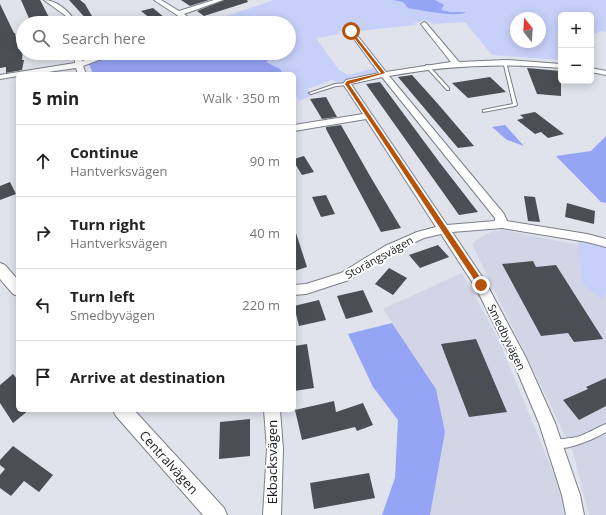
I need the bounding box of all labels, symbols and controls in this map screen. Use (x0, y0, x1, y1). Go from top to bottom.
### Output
north arrow (510, 12, 546, 48)
map controls (558, 12, 594, 84)
button: + (558, 12, 594, 48)
search box (16, 16, 296, 60)
route start (342, 22, 360, 40)
icon: search (30, 27, 52, 49)
text: Search here (62, 28, 146, 48)
button: − (558, 48, 594, 84)
text: 5 min (32, 87, 79, 110)
text: Walk · 350 m (203, 89, 280, 107)
text: Continue (70, 142, 138, 162)
icon: ahead (32, 150, 54, 172)
text: 90 m (250, 152, 280, 170)
text: Hantverksvägen (70, 162, 168, 180)
text: Turn right (70, 214, 145, 234)
icon: right (32, 222, 54, 244)
text: 40 m (250, 224, 280, 242)
street label: Storängsvägen (342, 232, 416, 282)
text: Hantverksvägen (70, 234, 168, 252)
route end (472, 276, 490, 294)
text: Turn left (70, 286, 135, 306)
icon: left (32, 294, 54, 316)
text: 220 m (242, 296, 280, 314)
street label: Smedbyvägen (485, 301, 529, 373)
text: Smedbyvägen (70, 306, 155, 324)
icon: arrive (32, 366, 54, 388)
text: Arrive at destination (70, 367, 225, 387)
street label: Ekbacksvägen (263, 420, 281, 504)
street label: Centralvägen (136, 426, 202, 498)

